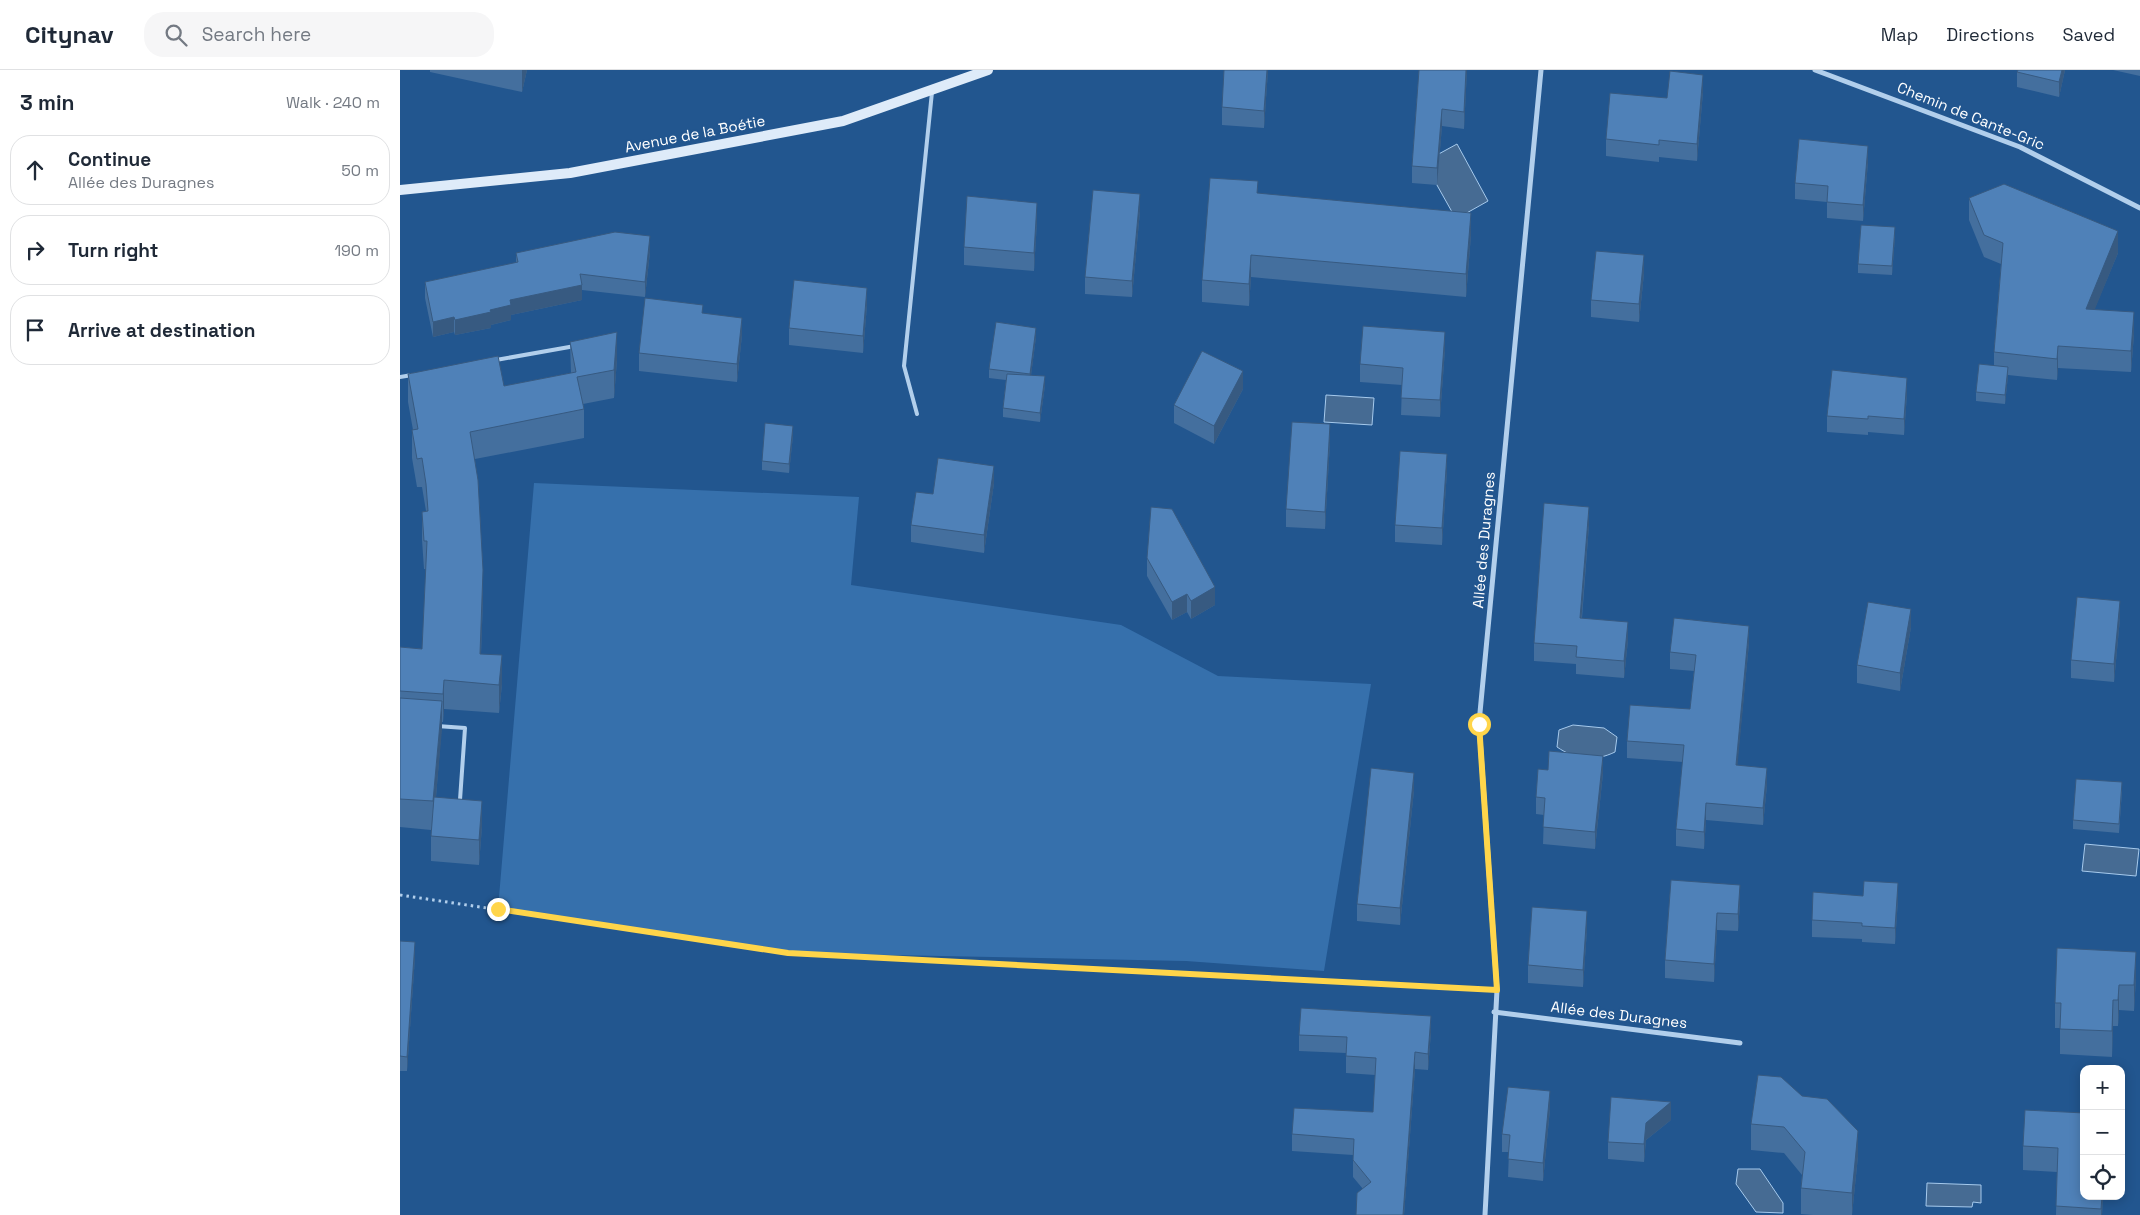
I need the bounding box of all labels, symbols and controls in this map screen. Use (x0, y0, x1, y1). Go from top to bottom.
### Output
search box (144, 12, 494, 57)
text: Citynav (25, 19, 114, 50)
icon: search (162, 21, 190, 49)
text: Search here (202, 22, 311, 47)
text: Map (1881, 23, 1918, 46)
text: Directions (1946, 23, 2035, 46)
text: Saved (2063, 23, 2115, 46)
street label: Chemin de Cante-Gric (1895, 77, 2048, 154)
text: 3 min (20, 89, 75, 116)
text: Walk · 240 m (286, 92, 380, 113)
street label: Avenue de la Boétie (623, 111, 767, 156)
text: Continue (68, 147, 151, 172)
icon: ahead (21, 156, 49, 184)
text: 50 m (341, 160, 379, 181)
text: Allée des Duragnes (68, 172, 214, 193)
icon: right (21, 236, 49, 264)
text: Turn right (68, 238, 158, 263)
text: 190 m (334, 240, 379, 261)
icon: arrive (21, 316, 49, 344)
text: Arrive at destination (68, 318, 256, 343)
street label: Allée des Duragnes (1468, 471, 1499, 609)
route start (1468, 713, 1491, 736)
route end (487, 898, 510, 921)
street label: Allée des Duragnes (1550, 997, 1688, 1032)
map controls (2080, 1065, 2125, 1200)
button: + (2080, 1065, 2125, 1110)
button: − (2080, 1110, 2125, 1155)
button: locate (2080, 1155, 2125, 1200)

